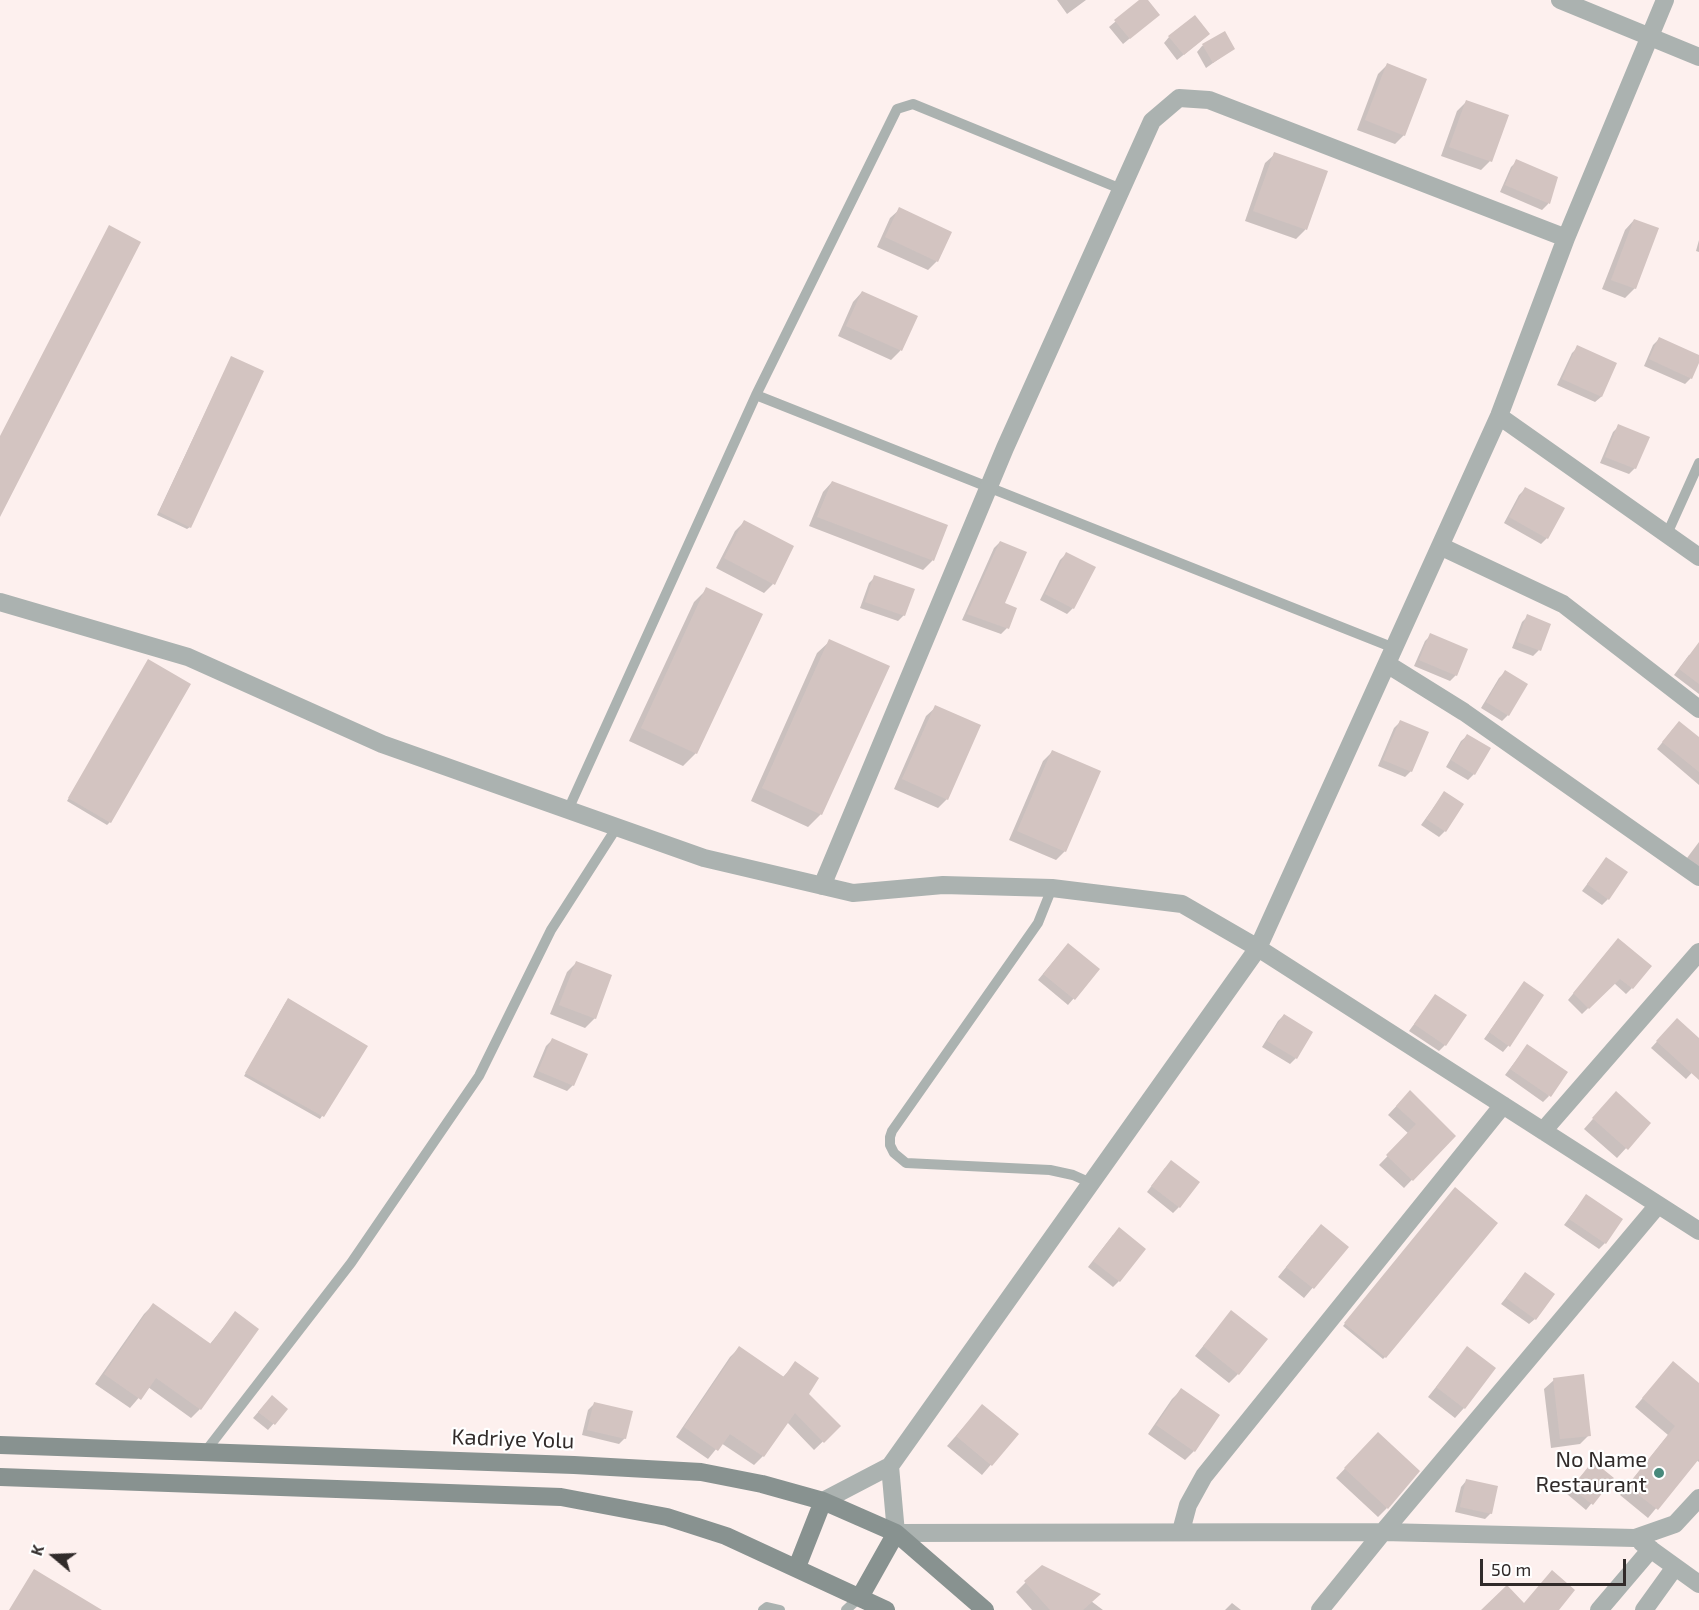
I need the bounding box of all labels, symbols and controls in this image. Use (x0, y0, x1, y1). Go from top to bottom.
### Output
street label: Kadriye Yolu (451, 1424, 575, 1454)
place label: No Name Restaurant (1535, 1447, 1647, 1498)
marker: No Name Restaurant (1652, 1466, 1666, 1480)
north arrow (24, 1526, 84, 1586)
text: K (26, 1542, 47, 1558)
scale bar (1483, 1547, 1628, 1585)
text: 50 m (1491, 1558, 1531, 1580)

